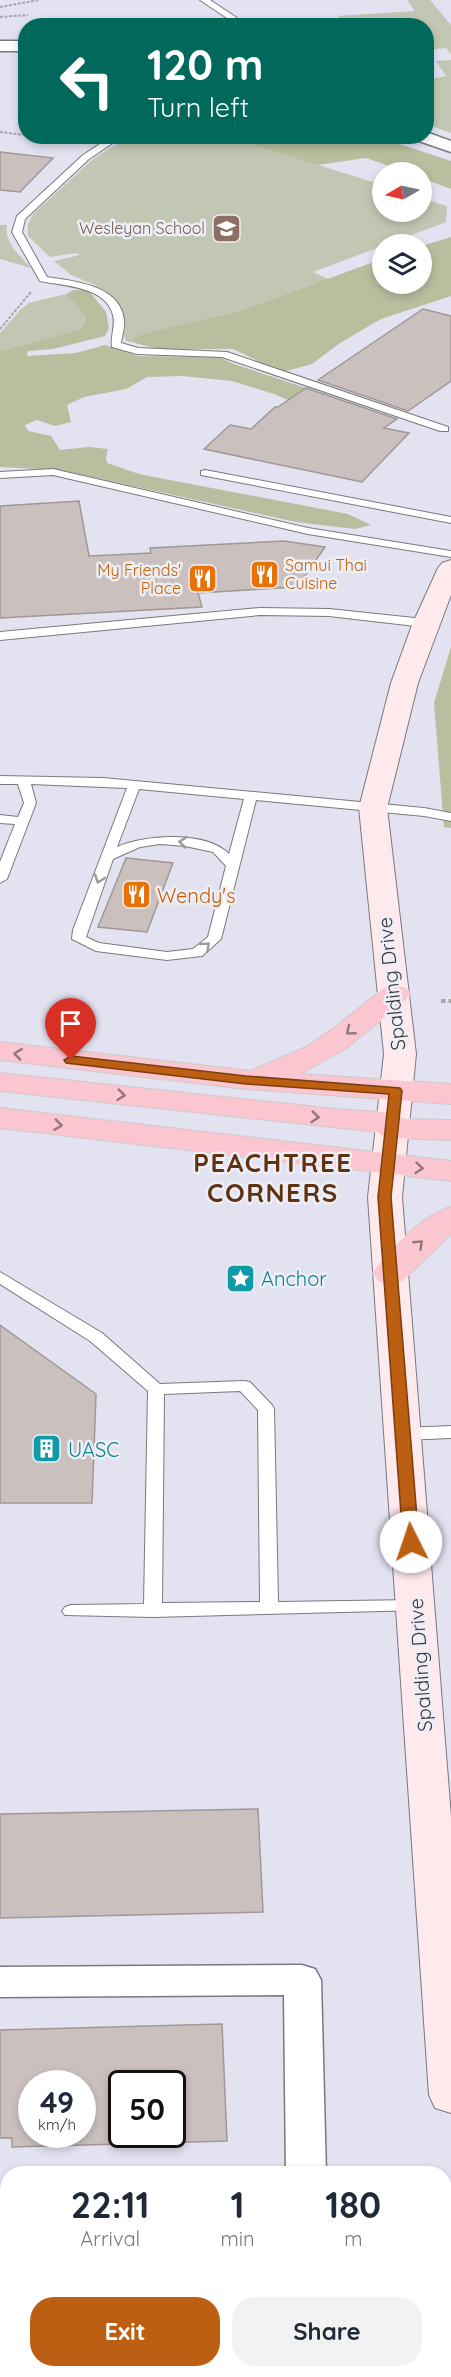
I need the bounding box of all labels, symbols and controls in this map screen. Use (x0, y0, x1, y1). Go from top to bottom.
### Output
text: 120 m (147, 38, 264, 91)
icon: left (48, 42, 126, 120)
text: Turn left (147, 90, 249, 124)
north arrow (372, 162, 432, 222)
map controls (372, 162, 432, 294)
school or university icon: Wesleyan School (210, 212, 242, 244)
place label: Wesleyan School (79, 218, 205, 238)
button: layers (372, 234, 432, 294)
place label: Samui Thai Cuisine (285, 555, 367, 593)
restaurant icon: Samui Thai Cuisine (248, 558, 280, 590)
place label: My Friends' Place (97, 560, 181, 598)
restaurant icon: My Friends' Place (186, 563, 218, 595)
one-way arrow (178, 837, 188, 849)
one-way arrow (93, 873, 106, 884)
restaurant icon: Wendy's (120, 879, 152, 911)
place label: Wendy's (157, 883, 236, 908)
street label: Spalding Drive (372, 916, 410, 1052)
one-way arrow (199, 942, 210, 953)
pin (45, 998, 96, 1060)
icon: arrive (54, 1007, 87, 1040)
one-way arrow (346, 1024, 357, 1035)
one-way arrow (14, 1048, 23, 1060)
one-way arrow (116, 1088, 125, 1101)
one-way arrow (310, 1110, 319, 1123)
one-way arrow (54, 1118, 63, 1131)
district label: PEACHTREE CORNERS (193, 1146, 353, 1209)
one-way arrow (415, 1161, 424, 1174)
one-way arrow (412, 1240, 423, 1251)
place icon: Anchor (224, 1262, 256, 1294)
place label: Anchor (261, 1266, 327, 1291)
building icon: UASC (31, 1433, 63, 1465)
place label: UASC (68, 1437, 119, 1462)
position arrow (379, 1510, 443, 1574)
street label: Spalding Drive (403, 1597, 437, 1733)
speed limit sign: 50 (108, 2070, 186, 2148)
text: 49 (40, 2083, 74, 2121)
text: km/h (38, 2115, 76, 2134)
text: 22:11 (71, 2182, 150, 2227)
text: 1 (230, 2182, 244, 2227)
text: 180 (325, 2182, 381, 2227)
text: Arrival (80, 2226, 140, 2251)
text: min (220, 2226, 255, 2251)
text: m (344, 2226, 362, 2251)
button: Exit (30, 2297, 220, 2366)
button: Share (232, 2297, 422, 2366)

